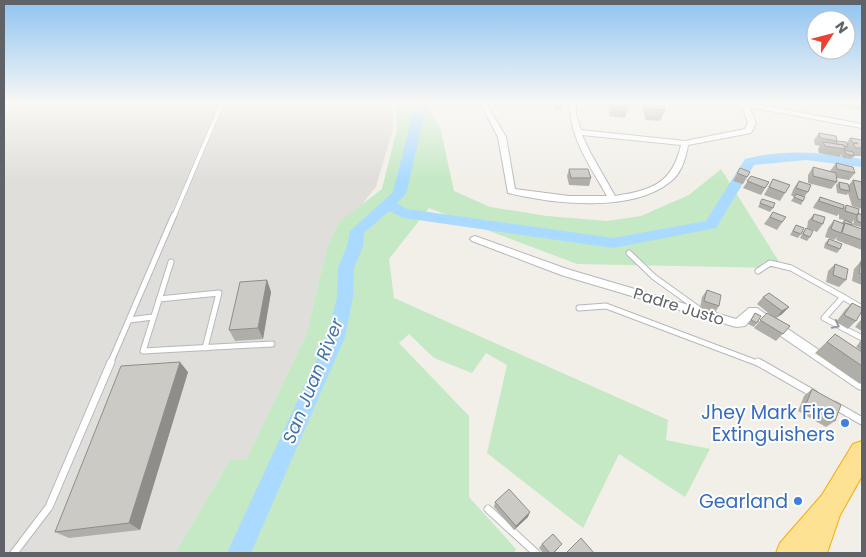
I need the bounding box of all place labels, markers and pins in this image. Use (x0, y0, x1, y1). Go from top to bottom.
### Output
place label: Jhey Mark Fire Extinguishers (701, 399, 835, 448)
marker: Jhey Mark Fire Extinguishers (839, 417, 851, 429)
place label: Gearland (699, 488, 788, 515)
marker: Gearland (792, 495, 804, 507)

